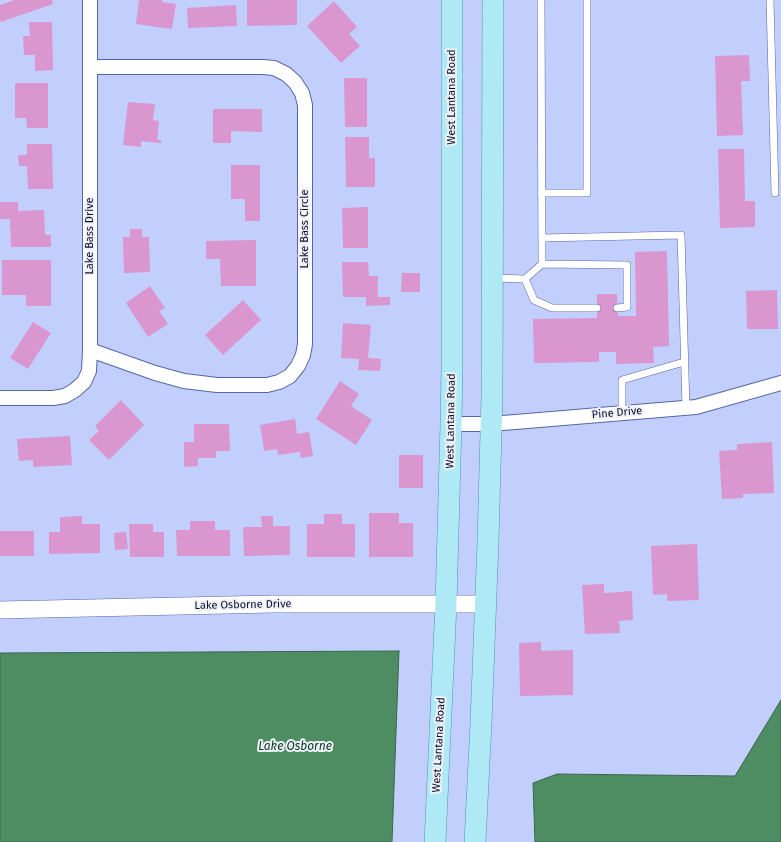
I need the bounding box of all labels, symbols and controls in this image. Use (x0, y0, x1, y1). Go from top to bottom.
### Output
street label: West Lantana Road (445, 49, 459, 145)
street label: Lake Bass Circle (298, 189, 312, 269)
street label: Lake Bass Drive (83, 197, 97, 275)
street label: West Lantana Road (444, 373, 458, 469)
street label: Pine Drive (591, 404, 643, 422)
street label: Lake Osborne Drive (194, 598, 292, 612)
street label: West Lantana Road (430, 697, 448, 793)
water label: Lake Osborne (258, 740, 332, 754)

